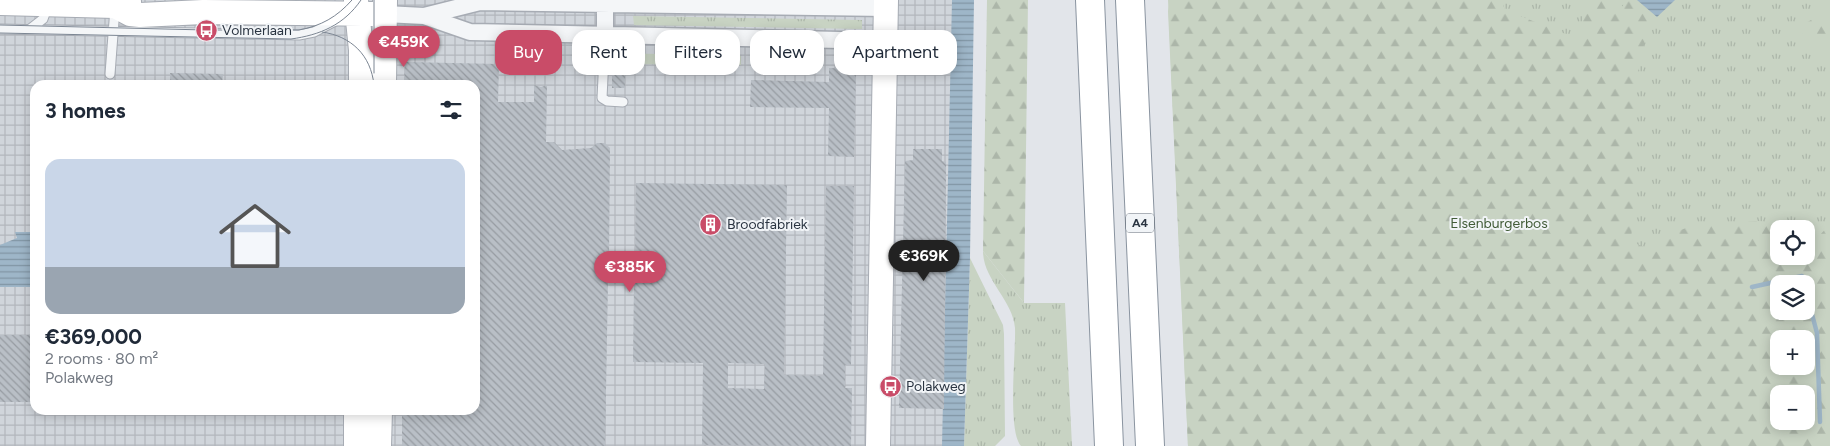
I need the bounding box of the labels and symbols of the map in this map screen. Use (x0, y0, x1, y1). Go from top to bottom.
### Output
bus stop icon: Volmerlaan (194, 18, 218, 42)
place label: Volmerlaan (222, 22, 292, 39)
pin: €459K (369, 26, 439, 68)
building icon: Broodfabriek (699, 212, 723, 236)
road number: A4 (1126, 214, 1154, 232)
park label: Elsenburgerbos (1450, 215, 1548, 232)
place label: Broodfabriek (727, 216, 808, 233)
pin: €369K (889, 240, 959, 282)
pin: €385K (595, 250, 665, 293)
bus stop icon: Polakweg (878, 374, 902, 398)
place label: Polakweg (906, 378, 966, 395)

